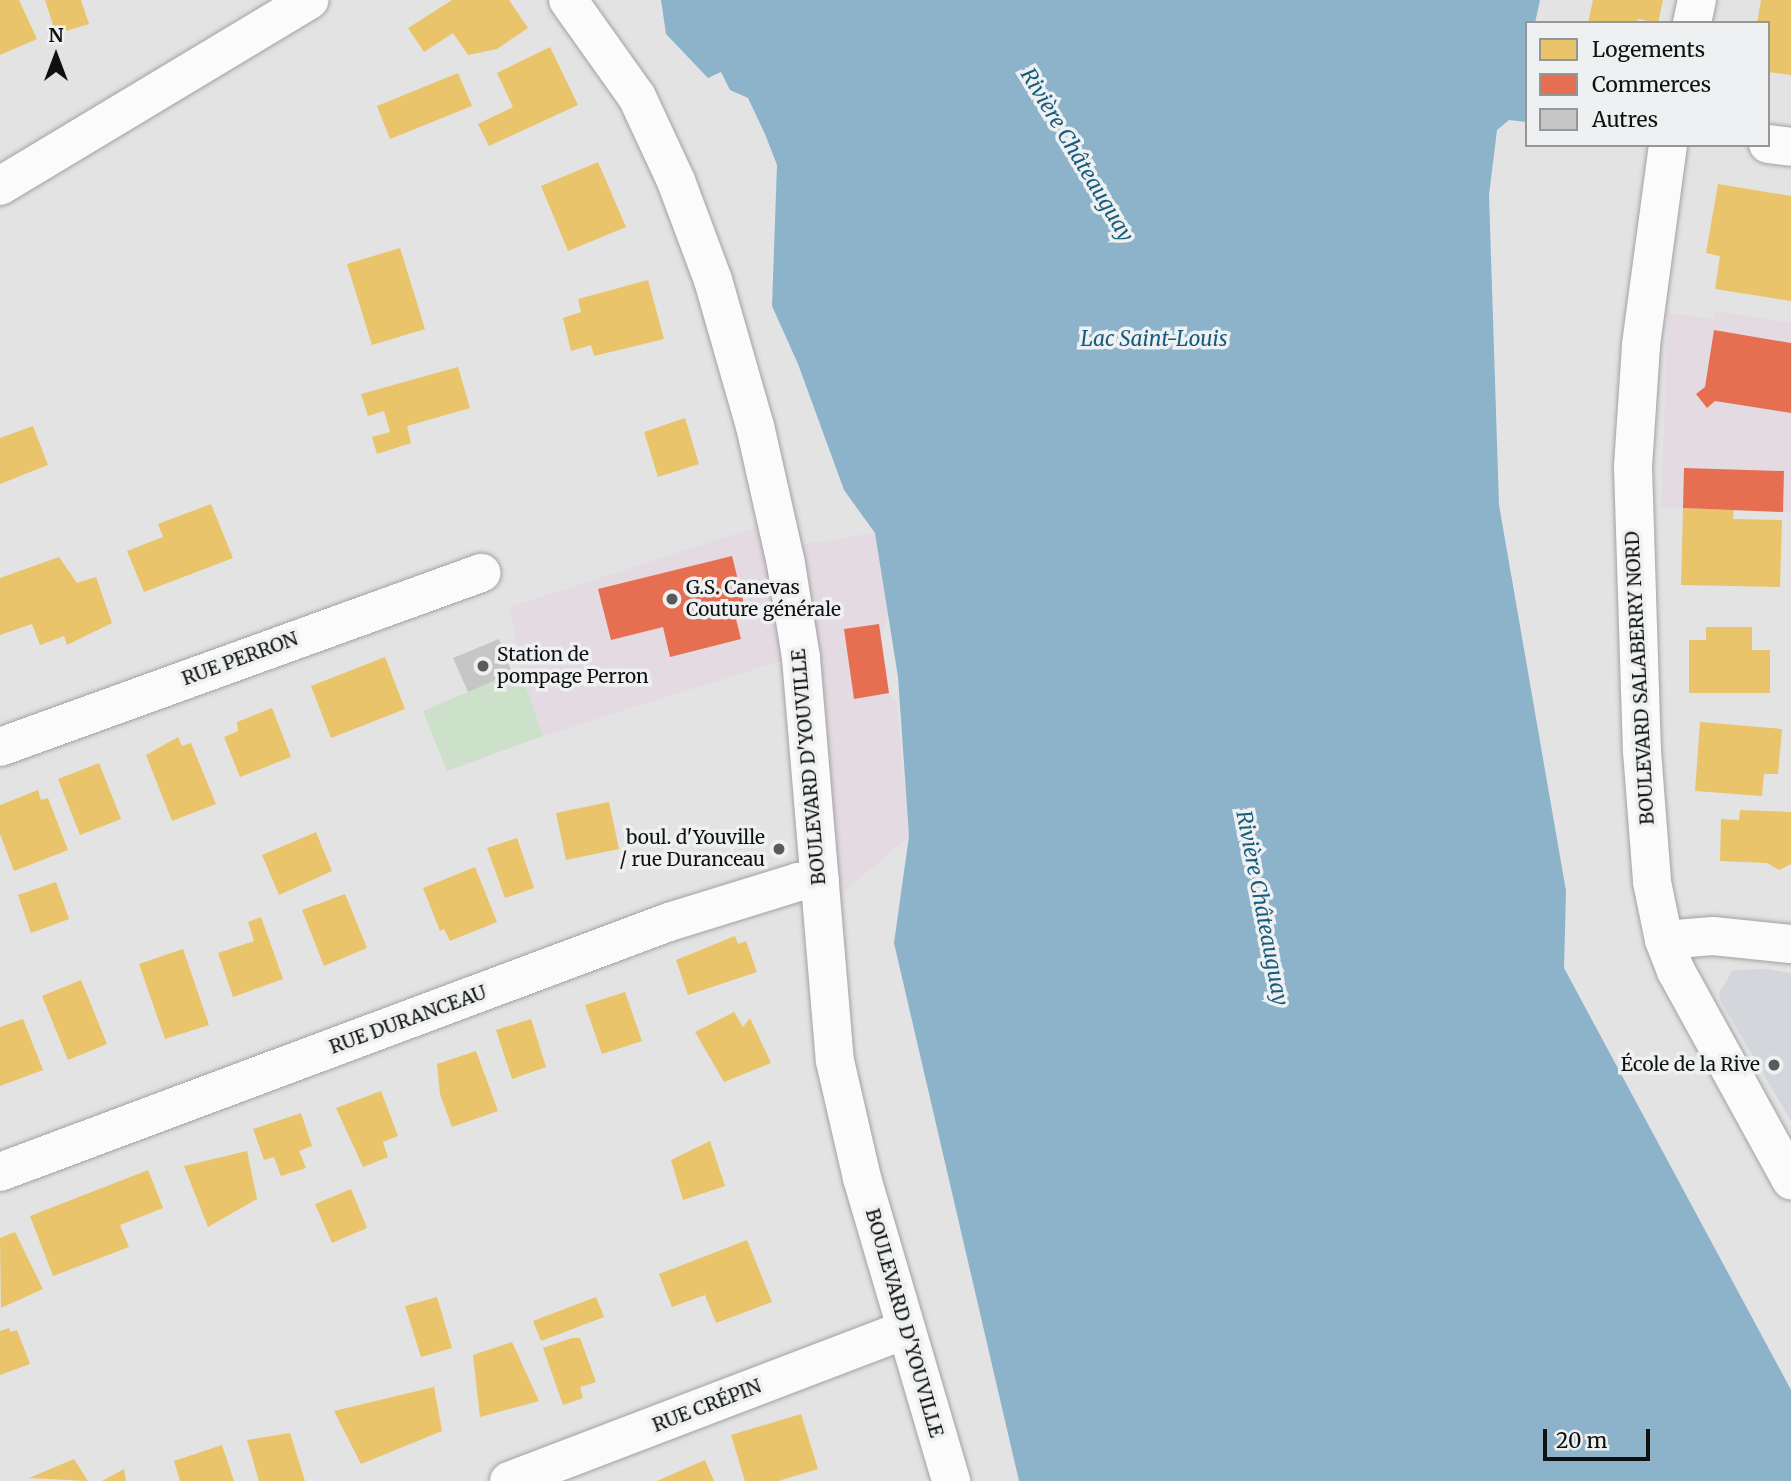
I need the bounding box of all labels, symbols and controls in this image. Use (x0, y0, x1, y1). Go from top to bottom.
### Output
north arrow (21, 21, 91, 91)
legend (1525, 21, 1770, 147)
text: N (48, 23, 64, 47)
text: Logements (1592, 36, 1705, 63)
water label: Rivière Châteauguay (1015, 64, 1139, 246)
text: Commerces (1592, 71, 1711, 98)
text: Autres (1592, 106, 1658, 133)
water label: Lac Saint-Louis (1080, 326, 1228, 352)
street label: BOULEVARD SALABERRY NORD (1621, 531, 1659, 825)
place label: G.S. Canevas Couture générale (686, 577, 841, 621)
marker: G.S. Canevas Couture générale (664, 591, 680, 607)
street label: RUE PERRON (179, 627, 301, 691)
place label: Station de pompage Perron (497, 644, 649, 688)
street label: BOULEVARD D'YOUVILLE (787, 648, 831, 886)
marker: Station de pompage Perron (475, 658, 491, 674)
water label: Rivière Châteauguay (1231, 809, 1293, 1007)
place label: boul. d'Youville / rue Duranceau (620, 827, 765, 871)
marker: boul. d'Youville / rue Duranceau (771, 841, 787, 857)
street label: RUE DURANCEAU (326, 981, 490, 1059)
place label: École de la Rive (1621, 1054, 1760, 1076)
marker: École de la Rive (1766, 1057, 1782, 1073)
street label: BOULEVARD D'YOUVILLE (860, 1206, 948, 1440)
street label: RUE CRÉPIN (649, 1375, 765, 1437)
scale bar (1546, 1414, 1653, 1458)
text: 20 m (1556, 1427, 1607, 1454)

